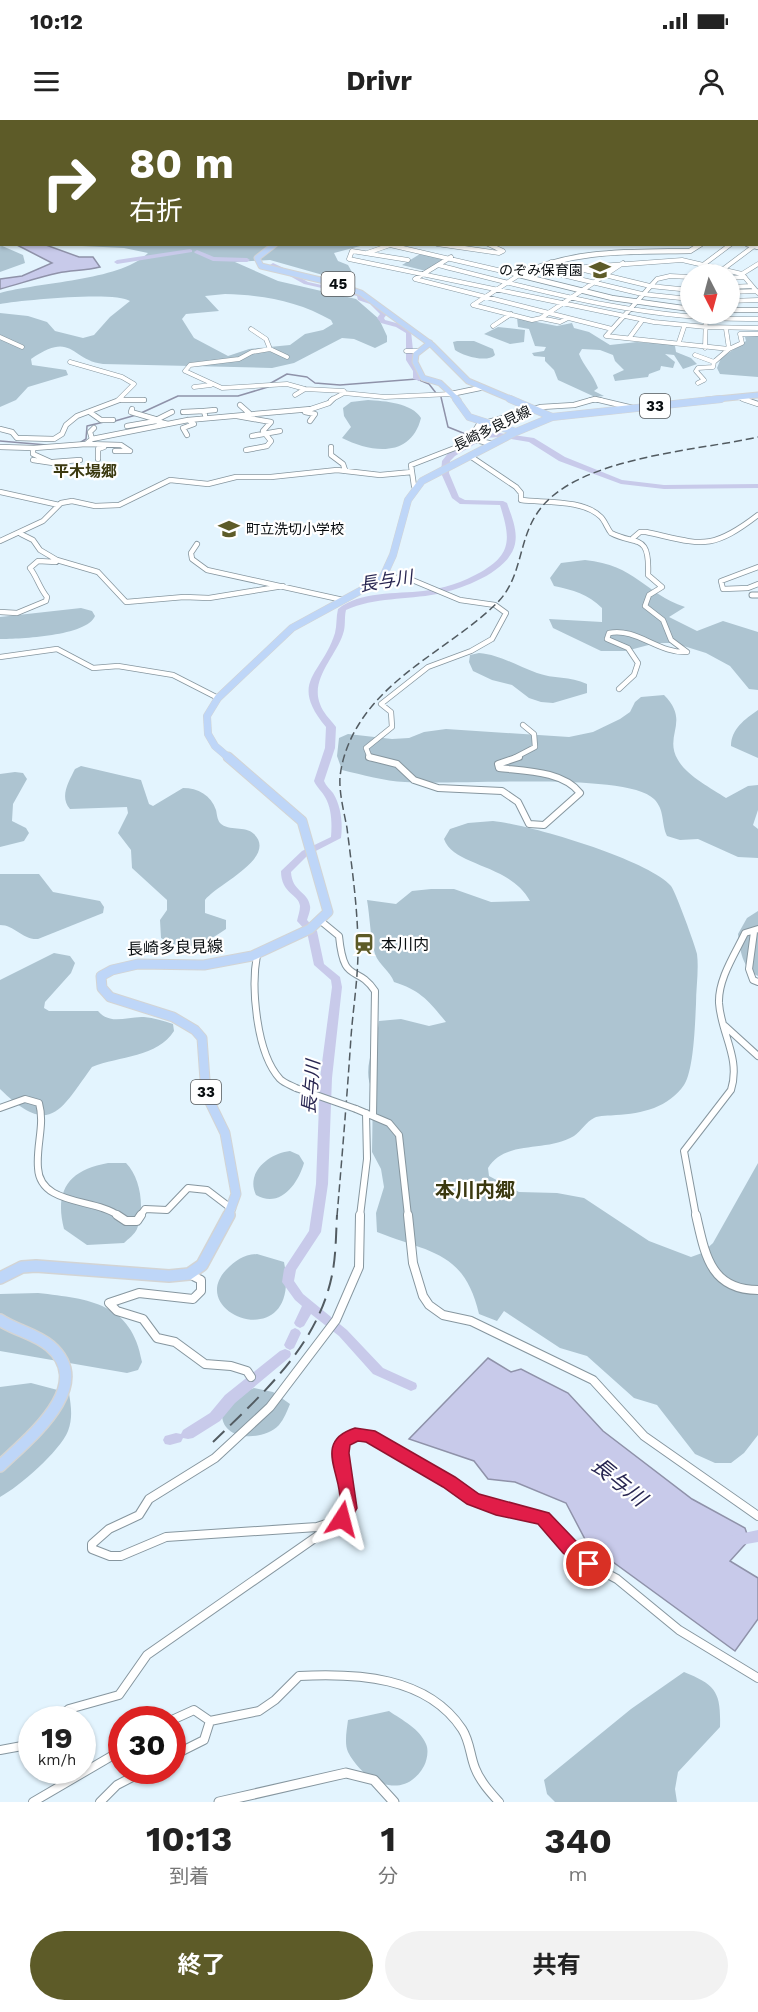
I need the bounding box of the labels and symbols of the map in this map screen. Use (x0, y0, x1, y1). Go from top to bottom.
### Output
school or university icon: のぞみ保育園 (588, 258, 612, 282)
place label: のぞみ保育園 (499, 262, 583, 278)
north arrow (680, 264, 740, 324)
road number: 45 (322, 272, 354, 296)
road number: 33 (640, 394, 670, 418)
street label: 長崎多良見線 (451, 402, 533, 454)
district label: 平木場郷 (53, 462, 117, 481)
school or university icon: 町立洗切小学校 (217, 517, 241, 541)
place label: 町立洗切小学校 (246, 521, 344, 537)
water label: 長与川 (358, 566, 416, 595)
station icon: 本川内 (352, 932, 376, 956)
place label: 本川内 (381, 935, 429, 954)
street label: 長崎多良見線 (127, 936, 223, 959)
water label: 長与川 (298, 1057, 323, 1115)
road number: 33 (191, 1080, 221, 1104)
district label: 本川内郷 (435, 1178, 515, 1202)
water label: 長与川 (587, 1452, 653, 1512)
position arrow (310, 1487, 374, 1551)
pin (563, 1538, 614, 1589)
speed limit sign: 30 (108, 1706, 186, 1784)

